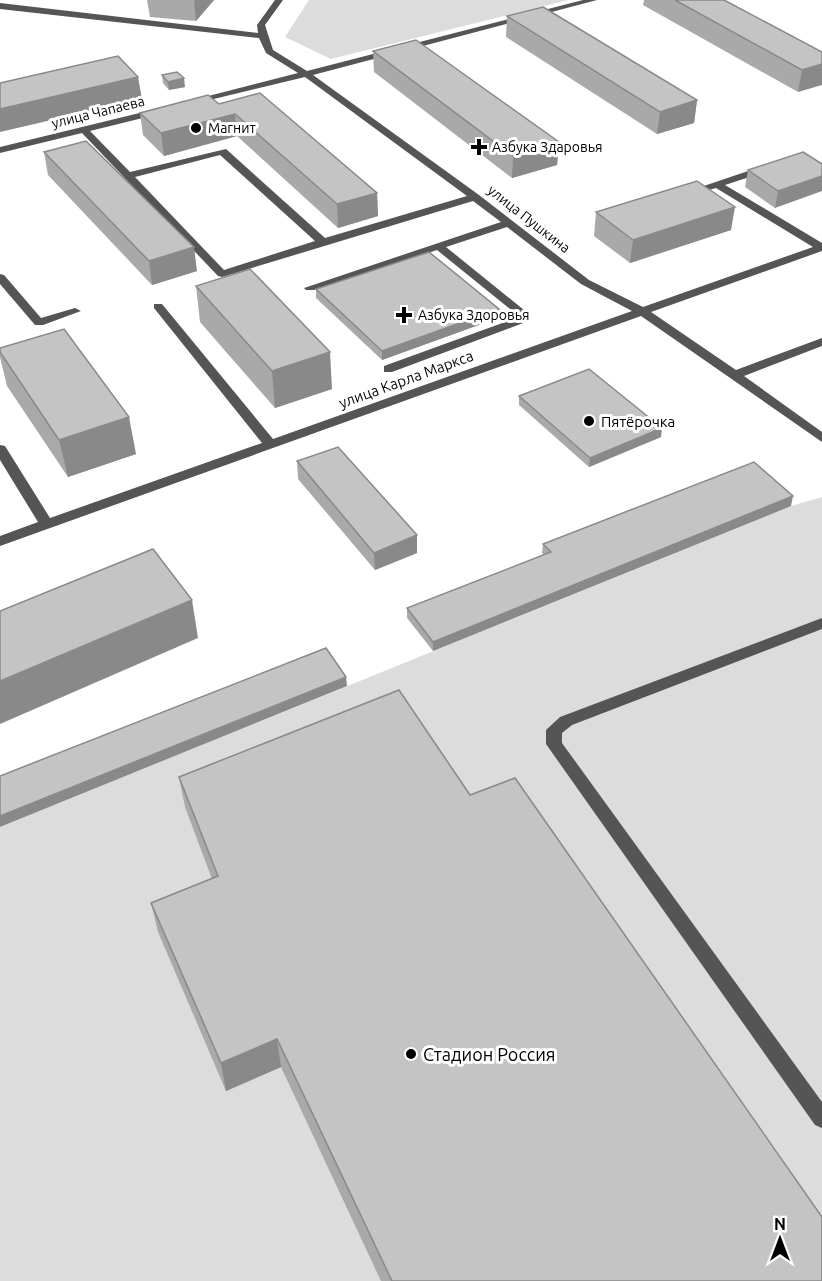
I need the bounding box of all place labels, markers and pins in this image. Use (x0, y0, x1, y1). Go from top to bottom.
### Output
place label: Магнит (208, 120, 256, 136)
marker: Магнит (189, 121, 203, 135)
marker: Азбука Здаровья (470, 138, 488, 156)
place label: Азбука Здаровья (492, 139, 603, 155)
marker: Азбука Здоровья (395, 306, 413, 324)
place label: Азбука Здоровья (418, 307, 529, 323)
place label: Пятёрочка (601, 413, 675, 430)
marker: Пятёрочка (582, 414, 596, 428)
place label: Стадион Россия (423, 1044, 555, 1064)
marker: Стадион Россия (404, 1047, 418, 1061)

